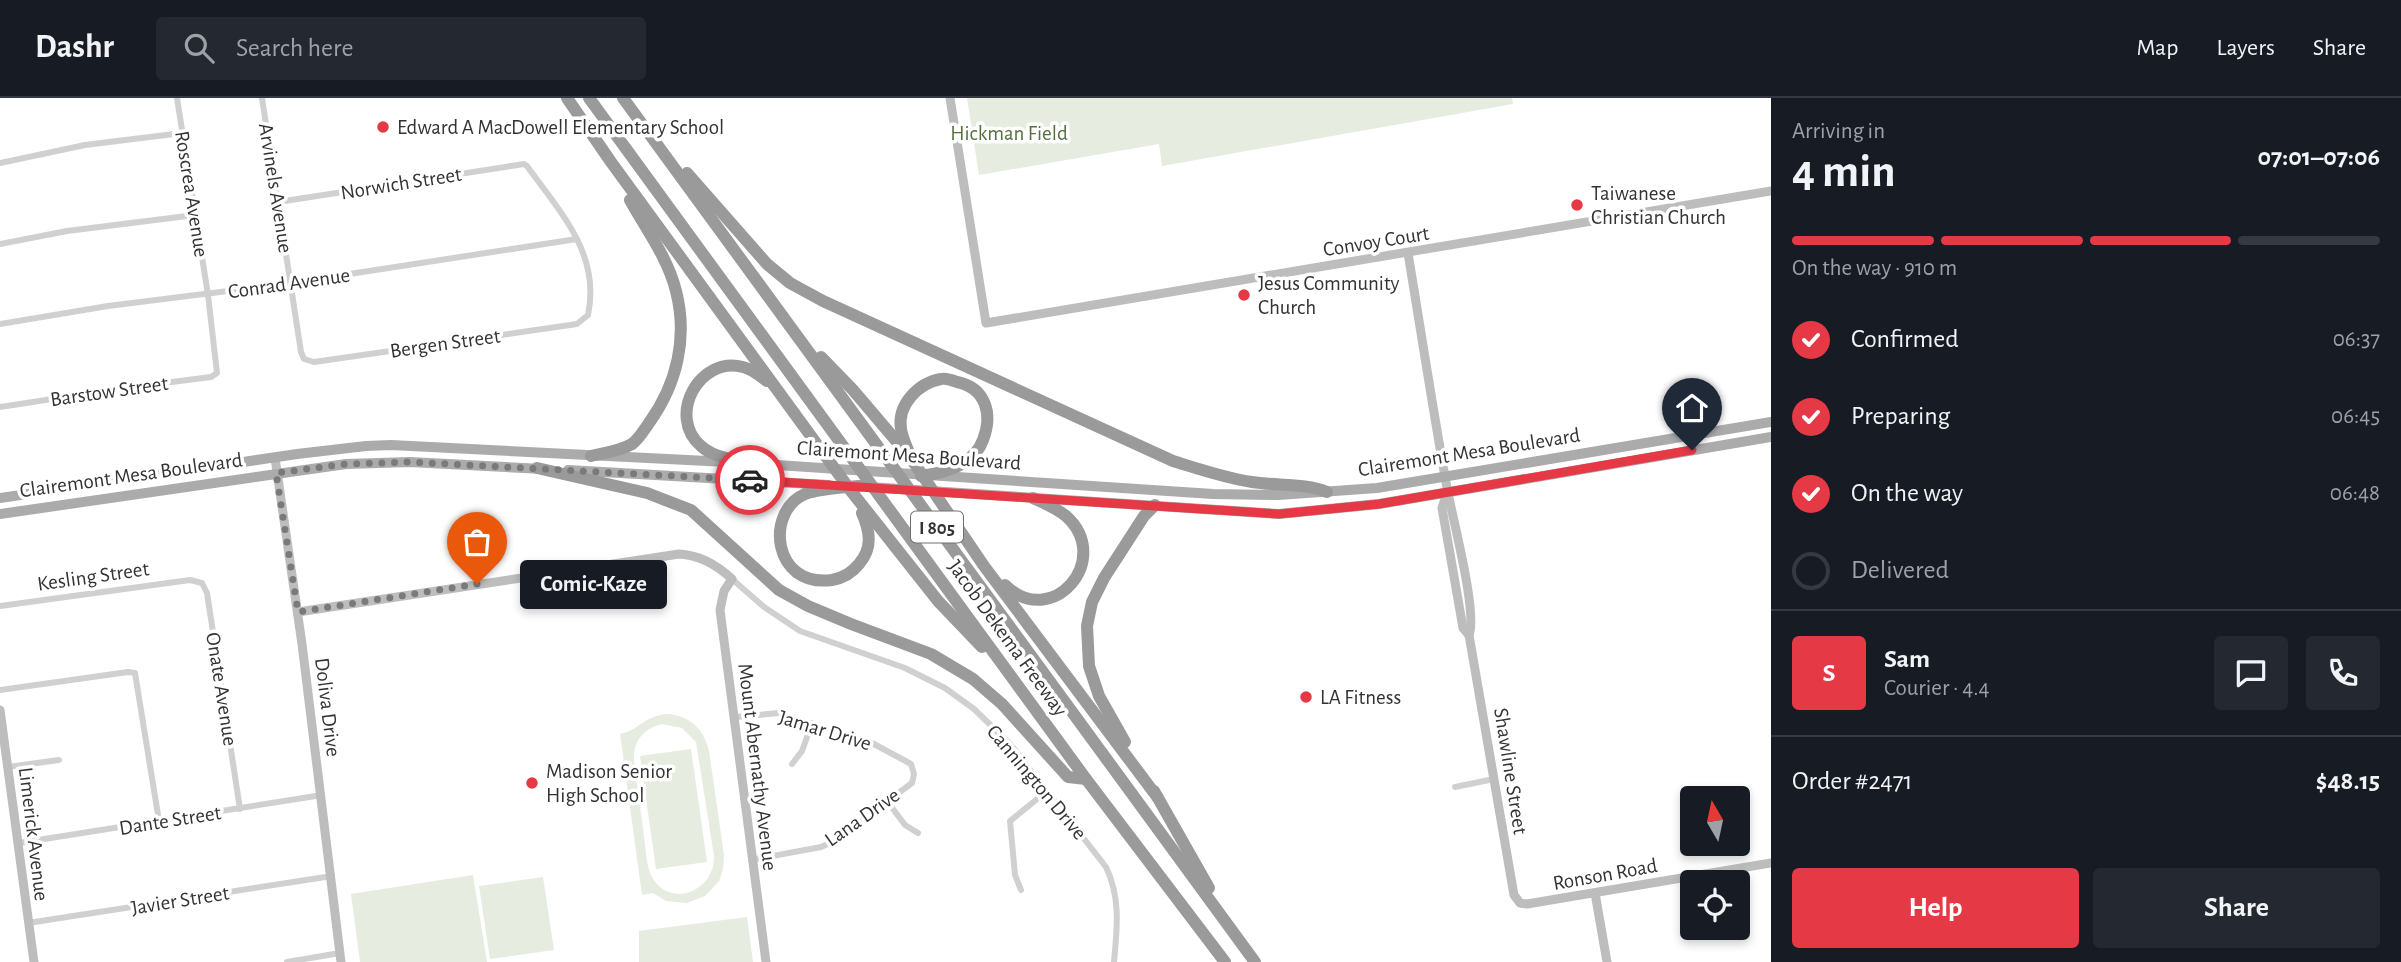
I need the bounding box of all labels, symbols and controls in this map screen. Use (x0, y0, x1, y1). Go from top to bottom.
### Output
search box (156, 17, 646, 80)
icon: search (180, 29, 218, 67)
text: Dashr (35, 31, 114, 64)
text: Search here (236, 35, 353, 61)
text: Map (2136, 36, 2178, 60)
text: Layers (2216, 36, 2275, 60)
text: Share (2313, 36, 2366, 60)
place label: Edward A MacDowell Elementary School (397, 117, 724, 138)
marker: Edward A MacDowell Elementary School (375, 119, 391, 135)
text: Arriving in (1792, 120, 1885, 143)
street label: Arvinels Avenue (255, 122, 296, 254)
park label: Hickman Field (950, 123, 1068, 144)
street label: Roscrea Avenue (171, 129, 212, 259)
text: 07:01–07:06 (2258, 144, 2380, 170)
text: 4 min (1792, 149, 1896, 195)
street label: Norwich Street (339, 164, 463, 203)
place label: Taiwanese Christian Church (1591, 183, 1726, 228)
marker: Taiwanese Christian Church (1569, 197, 1585, 213)
street label: Convoy Court (1322, 223, 1431, 260)
text: On the way · 910 m (1792, 257, 1957, 280)
street label: Conrad Avenue (227, 265, 351, 302)
place label: Jesus Community Church (1258, 273, 1400, 318)
marker: Jesus Community Church (1236, 287, 1252, 303)
icon: check (1792, 321, 1830, 359)
street label: Bergen Street (389, 325, 502, 362)
text: Confirmed (1851, 326, 1959, 352)
text: 06:37 (2333, 328, 2380, 351)
street label: Barstow Street (49, 373, 170, 410)
pin (1662, 378, 1722, 450)
icon: home (1673, 389, 1711, 427)
icon: check (1792, 398, 1830, 436)
text: Preparing (1851, 403, 1950, 429)
text: 06:45 (2331, 405, 2380, 428)
street label: Clairemont Mesa Boulevard (1356, 425, 1582, 480)
street label: Clairemont Mesa Boulevard (796, 437, 1022, 474)
courier (715, 445, 785, 515)
street label: Clairemont Mesa Boulevard (18, 449, 244, 502)
icon: car (731, 461, 769, 499)
icon: check (1792, 475, 1830, 513)
text: On the way (1851, 480, 1963, 506)
text: 06:48 (2330, 482, 2380, 505)
pin (447, 512, 507, 584)
road number: I 805 (911, 512, 963, 542)
icon: bag (458, 523, 496, 561)
street label: Jacob Dekema Freeway (944, 556, 1071, 720)
text: Delivered (1851, 557, 1949, 583)
street label: Kesling Street (36, 558, 151, 595)
callout: Comic-Kaze (519, 560, 666, 608)
text: Comic-Kaze (540, 573, 647, 596)
street label: Onate Avenue (202, 631, 241, 747)
button: chat (2214, 636, 2288, 710)
button: phone (2306, 636, 2380, 710)
text: Sam (1884, 646, 1930, 672)
street label: Doliva Drive (311, 656, 344, 758)
text: S (1823, 660, 1835, 686)
street label: Mount Abernathy Avenue (734, 662, 781, 872)
text: Courier · 4.4 (1884, 677, 1990, 700)
place label: LA Fitness (1320, 687, 1401, 708)
marker: LA Fitness (1298, 689, 1314, 705)
street label: Jamar Drive (776, 706, 874, 755)
street label: Shawline Street (1490, 706, 1531, 836)
street label: Cannington Drive (983, 721, 1090, 844)
place label: Madison Senior High School (546, 761, 672, 806)
street label: Limerick Avenue (15, 766, 52, 902)
text: Order #2471 (1792, 768, 1913, 794)
text: $48.15 (2316, 768, 2380, 794)
marker: Madison Senior High School (524, 775, 540, 791)
street label: Lana Drive (821, 784, 904, 851)
north arrow (1680, 786, 1750, 856)
map controls (1680, 786, 1750, 940)
street label: Dante Street (118, 802, 223, 839)
street label: Ronson Road (1551, 855, 1659, 894)
button: Help (1792, 868, 2079, 948)
button: Share (2093, 868, 2380, 948)
button: locate (1680, 870, 1750, 940)
street label: Javier Street (130, 882, 231, 919)

